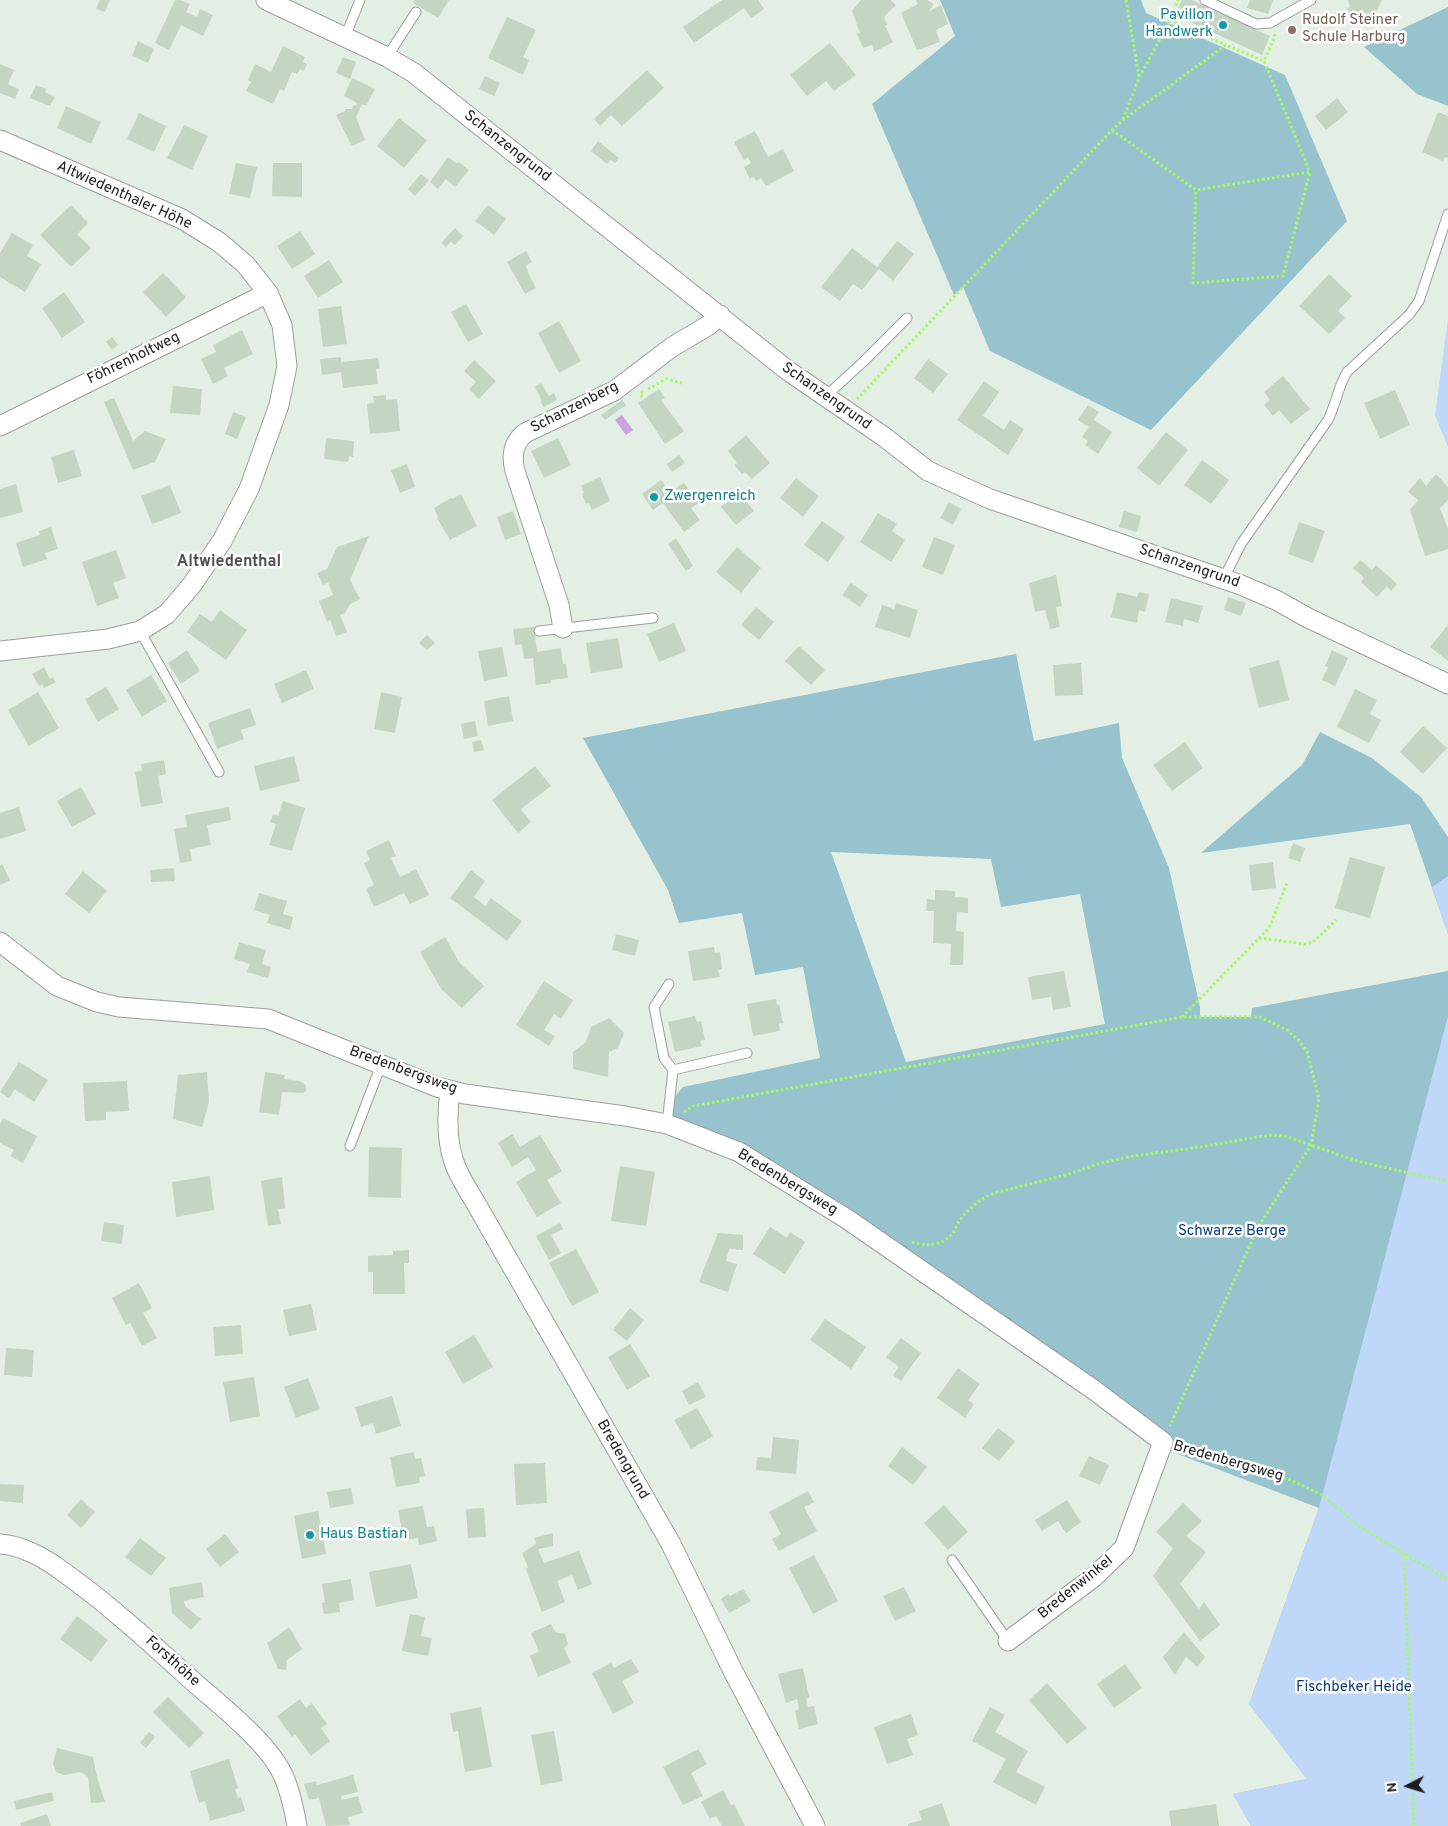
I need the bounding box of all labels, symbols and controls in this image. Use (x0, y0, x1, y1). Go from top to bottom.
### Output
place label: Pavillon Handwerk (1145, 7, 1213, 42)
place label: Rudolf Steiner Schule Harburg (1302, 12, 1405, 47)
marker: Pavillon Handwerk (1217, 19, 1229, 31)
marker: Rudolf Steiner Schule Harburg (1286, 24, 1298, 36)
street label: Schanzengrund (460, 107, 554, 187)
street label: Altwiedenthaler Höhe (54, 158, 194, 234)
street label: Föhrenholtweg (85, 329, 183, 389)
street label: Schanzengrund (778, 359, 874, 435)
street label: Schanzenberg (528, 378, 622, 438)
place label: Zwergenreich (664, 488, 756, 506)
marker: Zwergenreich (648, 491, 660, 503)
street label: Schanzengrund (1136, 541, 1242, 593)
district label: Altwiedenthal (177, 553, 281, 573)
street label: Bredenbergsweg (346, 1043, 460, 1099)
street label: Bredenbergsweg (734, 1146, 840, 1220)
park label: Schwarze Berge (1178, 1223, 1286, 1241)
street label: Bredengrund (592, 1417, 652, 1503)
street label: Bredenbergsweg (1171, 1438, 1285, 1486)
place label: Haus Bastian (320, 1526, 407, 1544)
marker: Haus Bastian (304, 1529, 316, 1541)
street label: Bredenwinkel (1035, 1552, 1117, 1624)
street label: Forsthöhe (141, 1633, 203, 1691)
park label: Fischbeker Heide (1296, 1679, 1412, 1697)
north arrow (1383, 1761, 1433, 1811)
text: N (1384, 1782, 1401, 1793)

